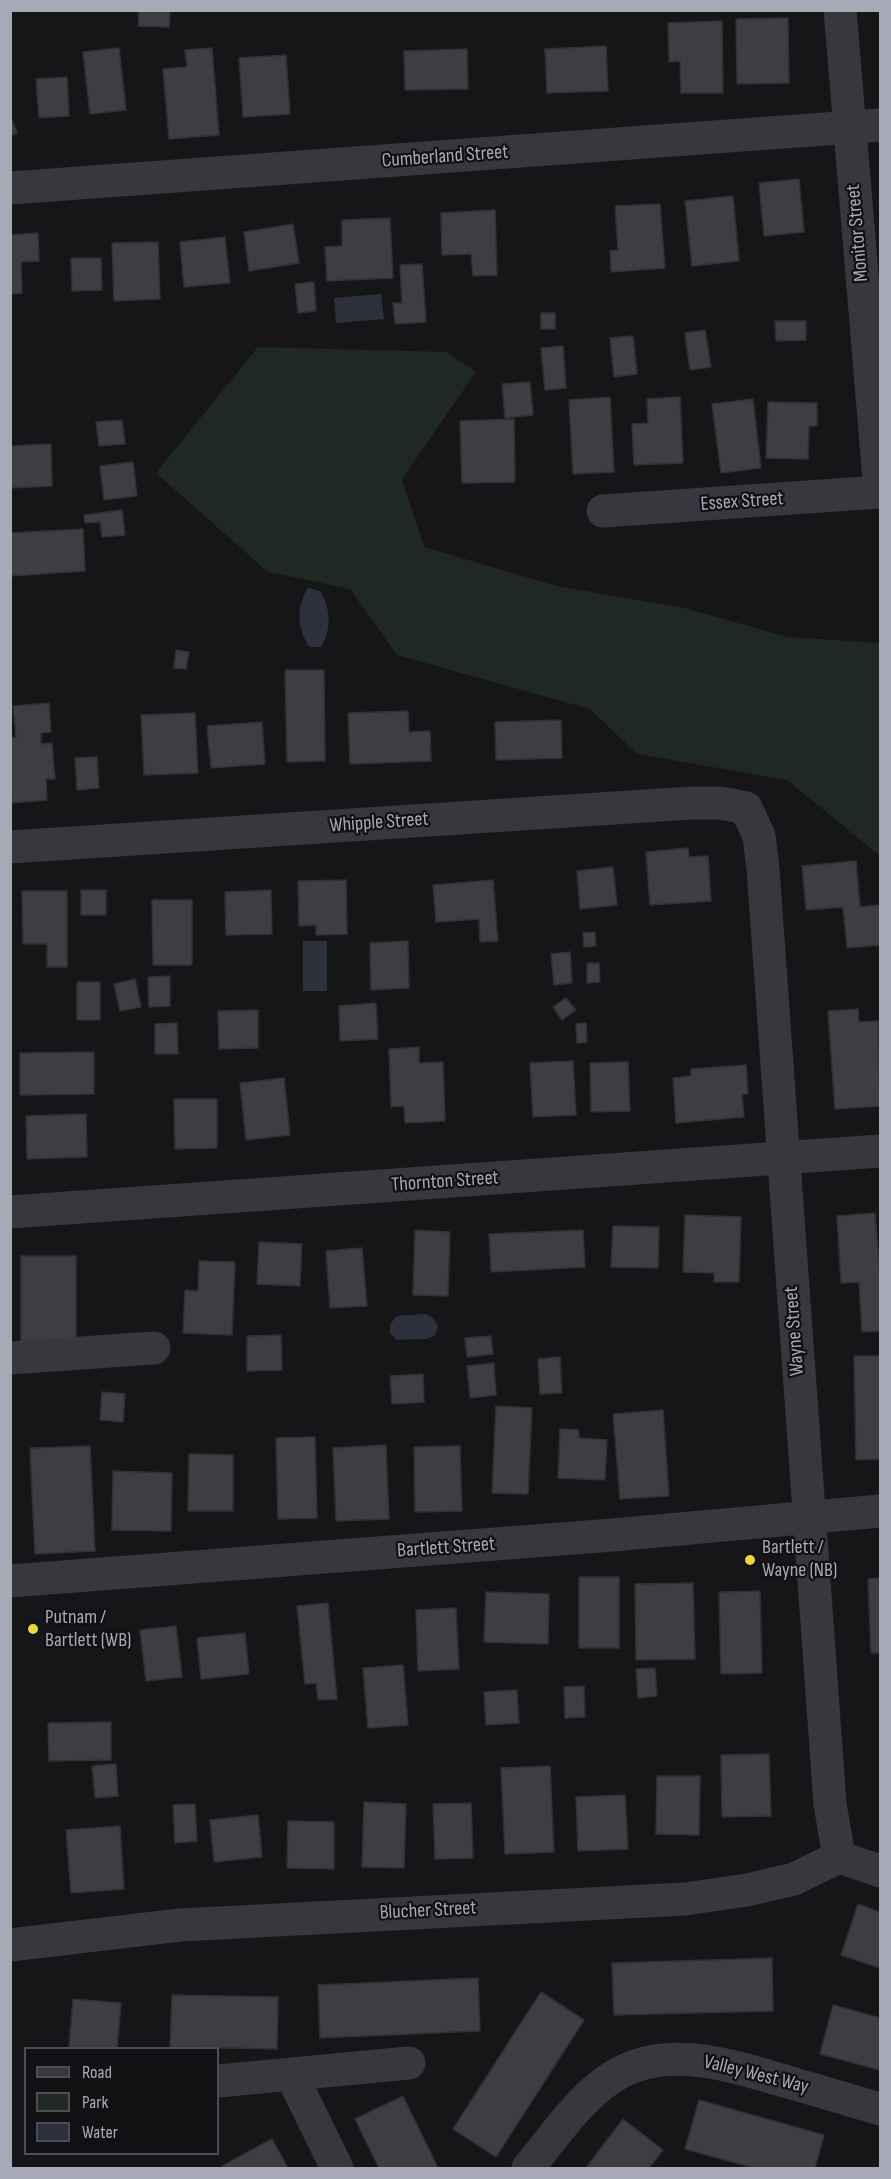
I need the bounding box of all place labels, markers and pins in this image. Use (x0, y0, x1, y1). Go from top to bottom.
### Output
place label: Bartlett / Wayne (NB) (762, 1536, 837, 1583)
marker: Bartlett / Wayne (NB) (743, 1553, 757, 1567)
place label: Putnam / Bartlett (WB) (45, 1606, 131, 1653)
marker: Putnam / Bartlett (WB) (26, 1622, 40, 1636)

